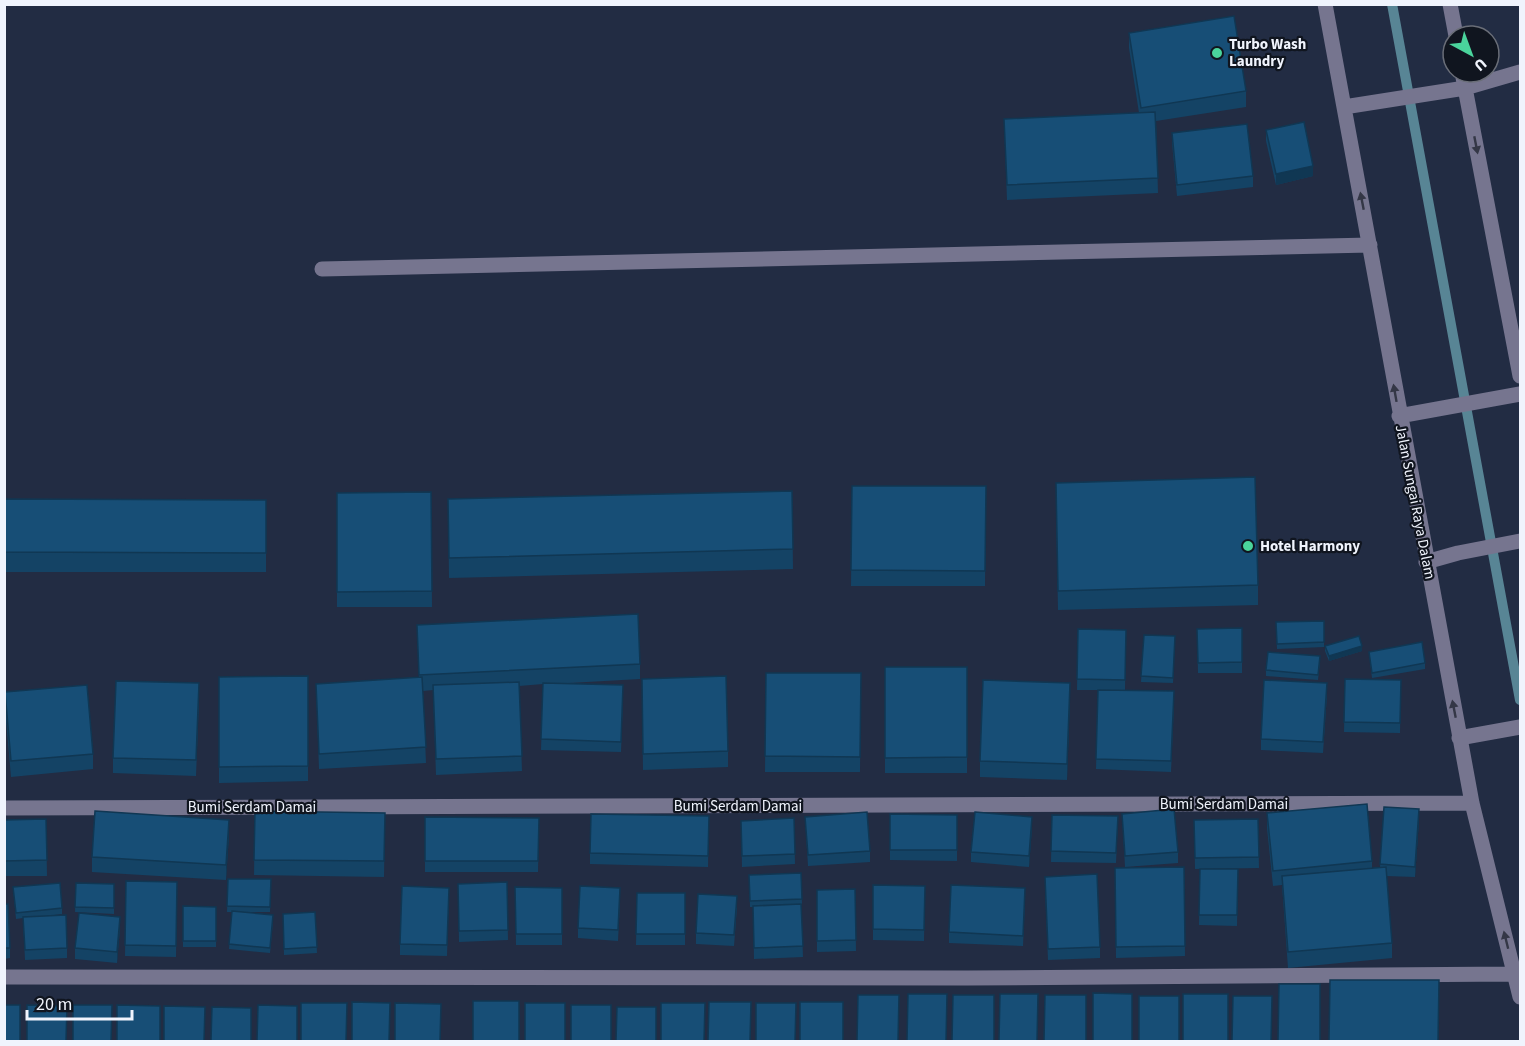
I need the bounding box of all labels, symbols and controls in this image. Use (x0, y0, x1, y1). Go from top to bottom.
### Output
north arrow (1441, 24, 1501, 84)
place label: Turbo Wash Laundry (1229, 34, 1306, 72)
marker: Turbo Wash Laundry (1210, 46, 1224, 60)
text: U (1469, 53, 1491, 76)
one-way arrow (1472, 136, 1481, 155)
one-way arrow (1357, 191, 1366, 210)
one-way arrow (1391, 384, 1400, 403)
street label: Jalan Sungai Raya Dalam (1390, 423, 1440, 581)
place label: Hotel Harmony (1260, 536, 1360, 557)
marker: Hotel Harmony (1241, 539, 1255, 553)
one-way arrow (1449, 699, 1458, 718)
street label: Bumi Serdam Damai (1160, 794, 1288, 815)
street label: Bumi Serdam Damai (674, 796, 802, 817)
street label: Bumi Serdam Damai (188, 797, 316, 818)
one-way arrow (1501, 931, 1510, 949)
scale bar (27, 983, 132, 1021)
text: 20 m (36, 992, 72, 1017)

